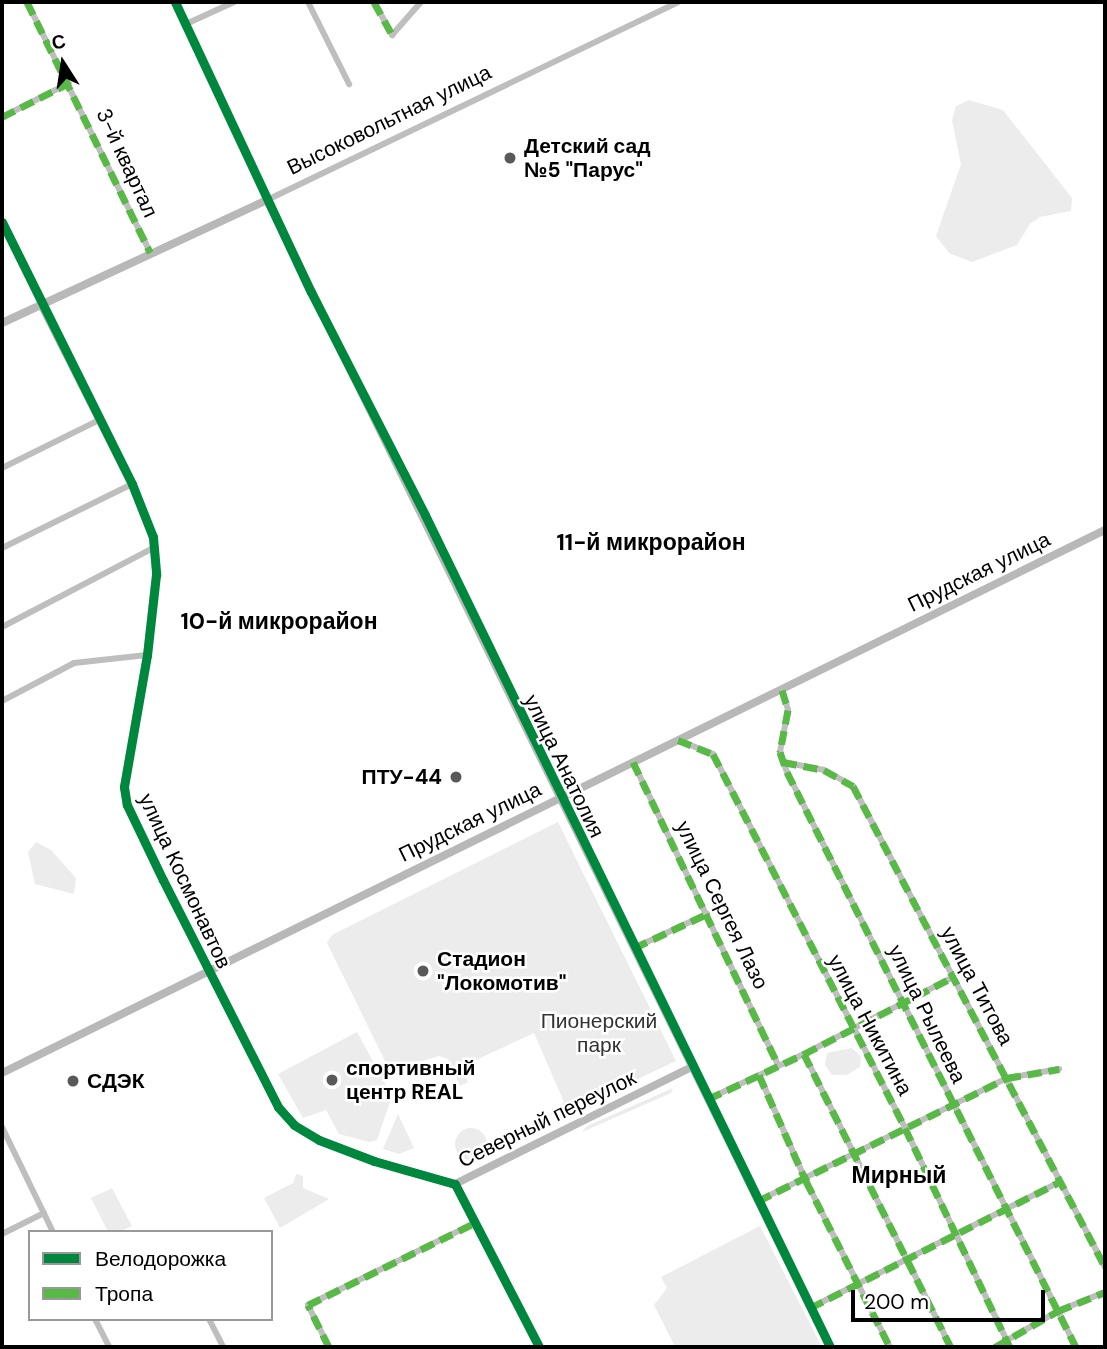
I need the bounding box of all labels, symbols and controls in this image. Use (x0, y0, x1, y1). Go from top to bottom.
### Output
north arrow (28, 28, 98, 98)
text: С (49, 28, 68, 56)
street label: Высоковольтная улица (283, 60, 495, 180)
street label: 3-й квартал (91, 104, 163, 222)
place label: Детский сад №5 "Парус" (524, 133, 651, 183)
marker: Детский сад №5 "Парус" (502, 150, 518, 166)
street label: Прудская улица (904, 527, 1054, 617)
district label: 11-й микрорайон (556, 528, 746, 556)
district label: 10-й микрорайон (180, 607, 378, 635)
street label: улица Анатолия (518, 690, 610, 842)
place label: ПТУ-44 (362, 764, 442, 790)
marker: ПТУ-44 (448, 769, 464, 785)
street label: Прудская улица (395, 777, 545, 867)
street label: улица Космонавтов (133, 790, 237, 972)
street label: улица Сергея Лазо (670, 817, 774, 993)
street label: улица Титова (935, 922, 1019, 1050)
street label: улица Рылеева (883, 941, 971, 1087)
place label: Стадион "Локомотив" (437, 946, 566, 996)
street label: улица Никитина (822, 950, 918, 1100)
marker: Стадион "Локомотив" (415, 963, 431, 979)
park label: Пионерский парк (541, 1008, 657, 1058)
place label: спортивный центр REAL (346, 1055, 475, 1105)
street label: Северный переулок (454, 1065, 640, 1173)
place label: СДЭК (87, 1068, 145, 1094)
marker: спортивный центр REAL (324, 1072, 340, 1088)
marker: СДЭК (65, 1073, 81, 1089)
district label: Мирный (851, 1161, 947, 1189)
legend (28, 1230, 273, 1321)
text: Велодорожка (95, 1245, 226, 1273)
scale bar (855, 1276, 1049, 1320)
text: Тропа (95, 1280, 153, 1308)
text: 200 m (864, 1288, 929, 1316)

